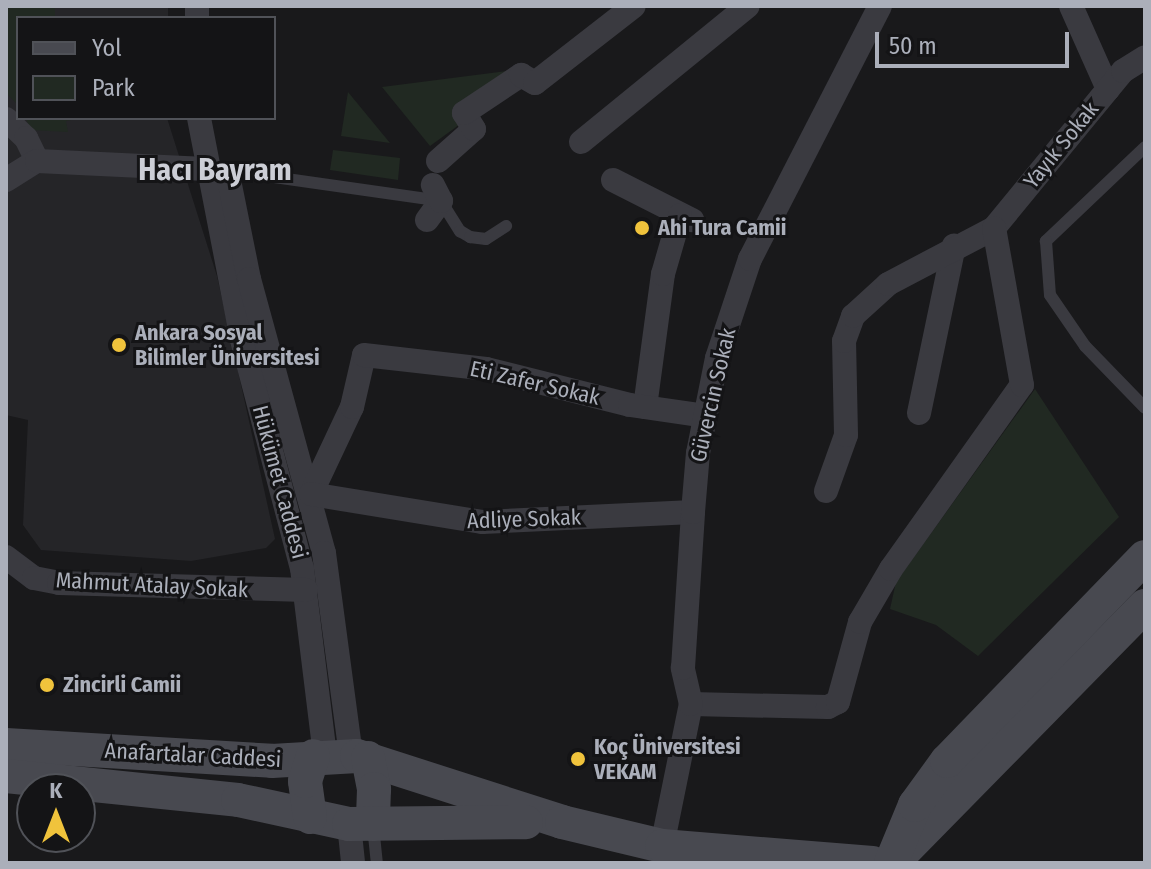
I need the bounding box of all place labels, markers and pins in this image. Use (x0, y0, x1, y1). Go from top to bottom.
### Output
place label: Ahi Tura Camii (658, 215, 786, 241)
marker: Ahi Tura Camii (633, 219, 651, 237)
place label: Ankara Sosyal Bilimler Üniversitesi (135, 319, 320, 370)
marker: Ankara Sosyal Bilimler Üniversitesi (110, 336, 128, 354)
place label: Zincirli Camii (63, 672, 181, 698)
marker: Zincirli Camii (38, 676, 56, 694)
place label: Koç Üniversitesi VEKAM (594, 733, 741, 784)
marker: Koç Üniversitesi VEKAM (569, 750, 587, 768)

